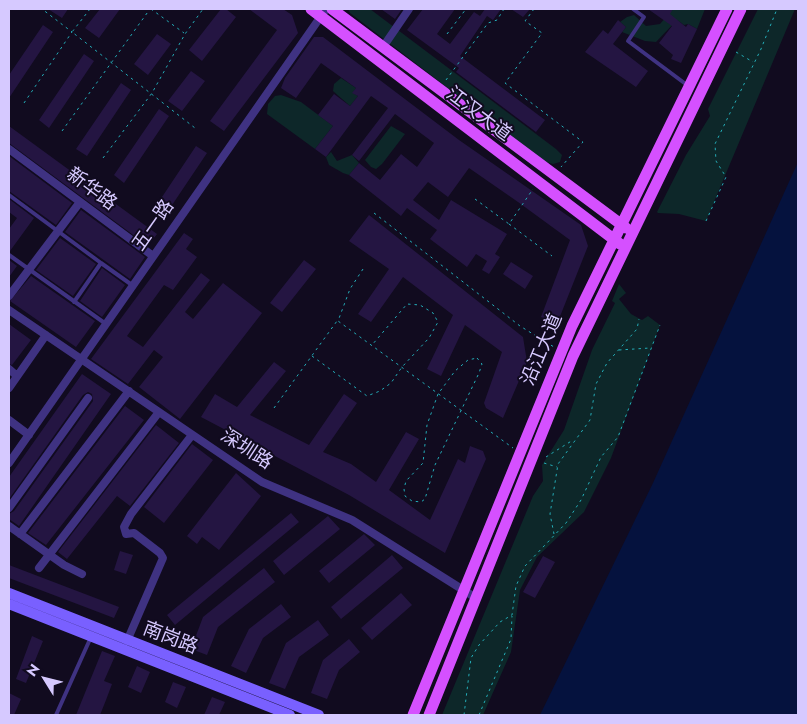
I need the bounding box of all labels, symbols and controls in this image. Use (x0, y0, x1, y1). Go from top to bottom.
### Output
street label: 江汉大道 (441, 83, 515, 147)
street label: 新华路 (61, 164, 121, 216)
street label: 五一路 (128, 196, 180, 256)
street label: 沿江大道 (518, 311, 568, 389)
street label: 深圳路 (216, 425, 276, 475)
street label: 南岗路 (139, 618, 201, 660)
north arrow (20, 654, 70, 704)
text: N (22, 660, 44, 681)

